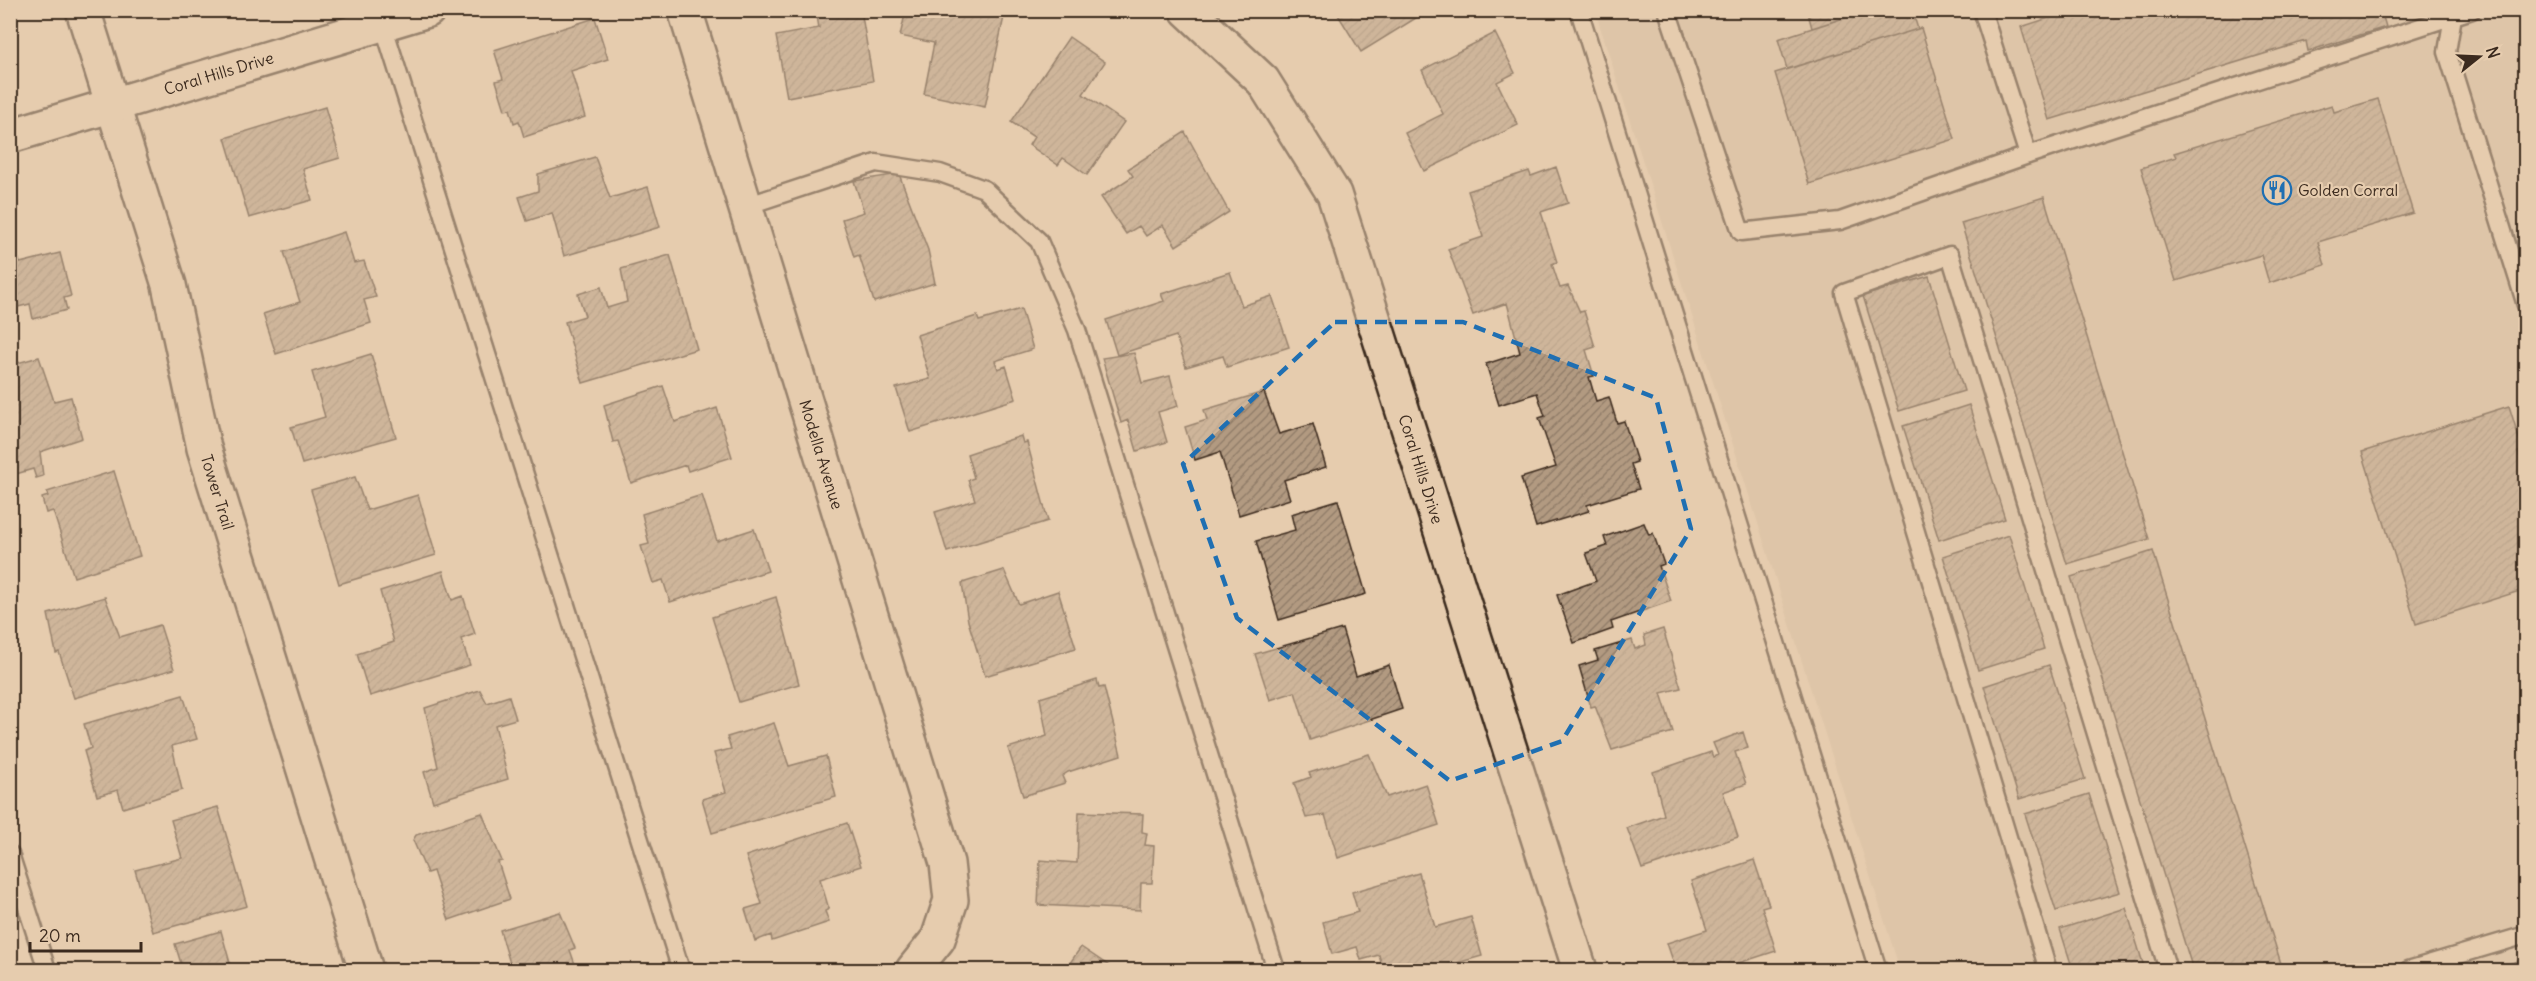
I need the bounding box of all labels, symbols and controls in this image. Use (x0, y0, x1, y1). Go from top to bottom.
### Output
north arrow (2449, 27, 2509, 87)
text: N (2482, 44, 2504, 61)
street label: Coral Hills Drive (161, 47, 276, 99)
restaurant icon: Golden Corral (2261, 174, 2293, 206)
place label: Golden Corral (2298, 180, 2398, 200)
street label: Modella Avenue (795, 397, 848, 512)
street label: Coral Hills Drive (1395, 412, 1448, 526)
street label: Tower Trail (197, 452, 239, 532)
scale bar (30, 915, 141, 953)
text: 20 m (39, 924, 81, 947)

